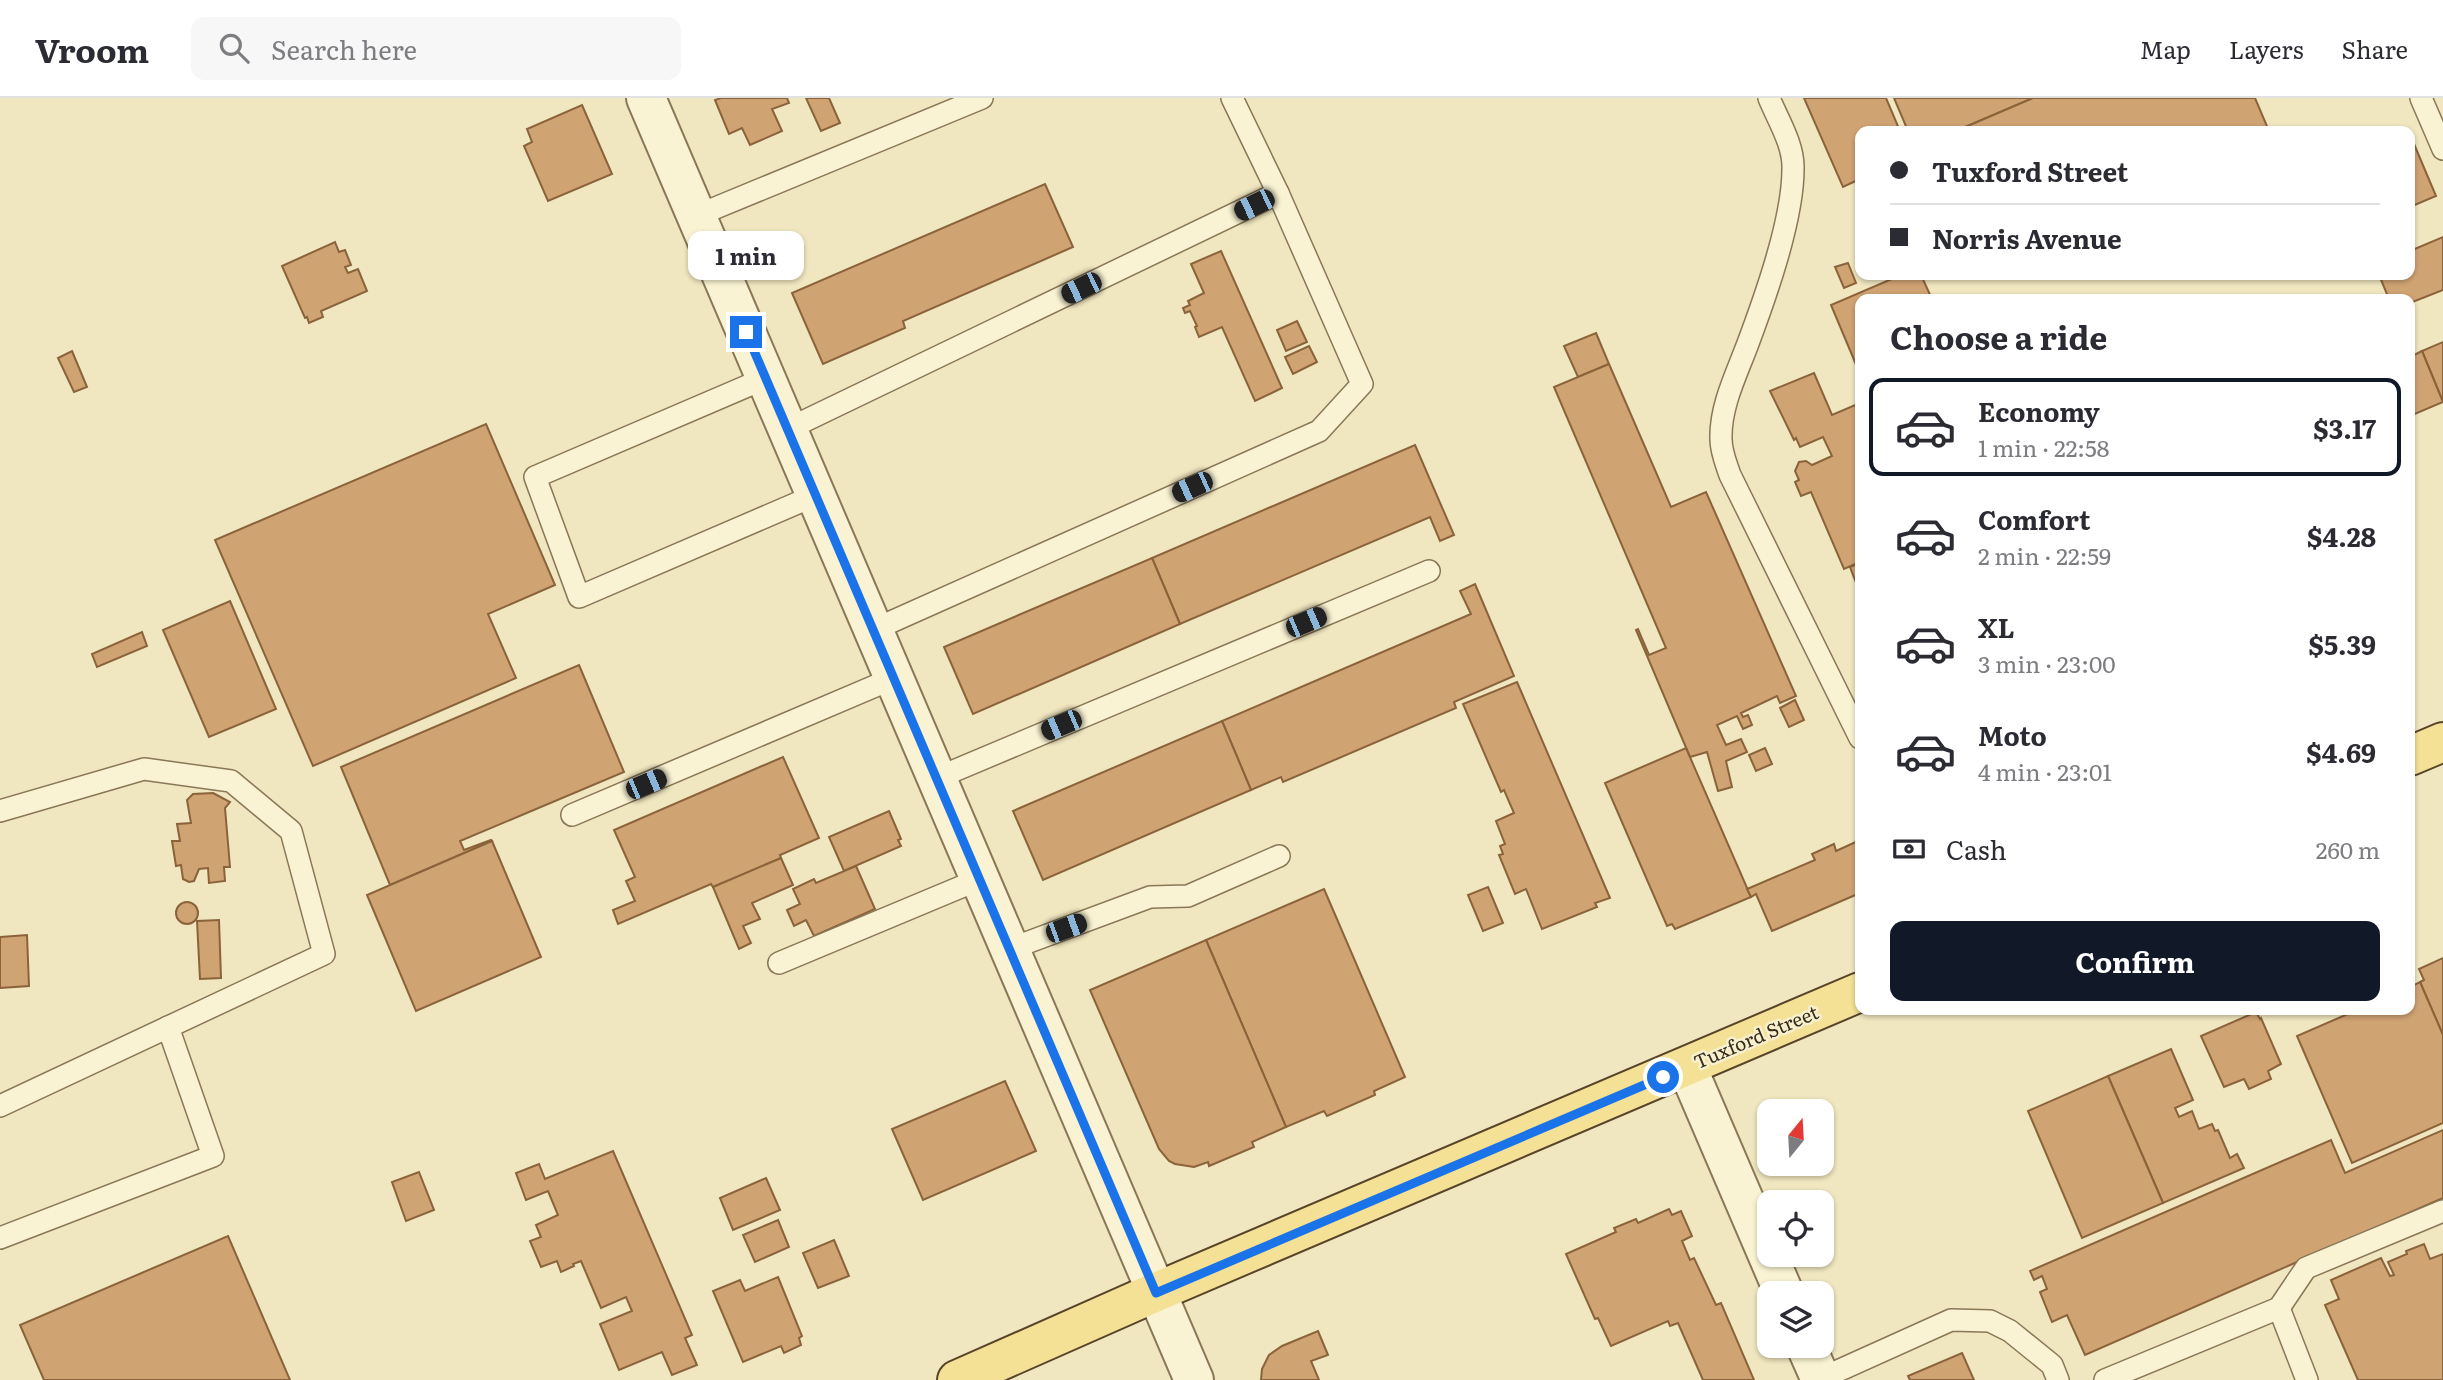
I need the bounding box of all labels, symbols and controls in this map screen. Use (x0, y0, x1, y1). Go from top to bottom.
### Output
search box (191, 17, 681, 80)
text: Vroom (35, 24, 149, 73)
icon: search (215, 29, 253, 67)
text: Search here (271, 29, 417, 68)
text: Map (2140, 31, 2191, 66)
text: Layers (2229, 31, 2303, 66)
text: Share (2341, 31, 2408, 66)
text: Tuxford Street (1932, 151, 2128, 190)
car (1231, 186, 1278, 224)
text: Norris Avenue (1932, 218, 2122, 257)
callout: 1 min (688, 230, 804, 280)
text: 1 min (715, 238, 777, 272)
car (1058, 269, 1105, 307)
text: Choose a ride (1890, 312, 2107, 360)
route end (730, 316, 762, 348)
text: Economy (1978, 391, 2100, 430)
icon: car (1894, 396, 1957, 459)
text: $3.17 (2313, 408, 2376, 447)
text: 1 min · 22:58 (1978, 430, 2109, 464)
car (1169, 469, 1216, 505)
text: Comfort (1978, 499, 2090, 538)
icon: car (1894, 504, 1957, 567)
text: $4.28 (2307, 516, 2376, 555)
text: 2 min · 22:59 (1978, 538, 2111, 572)
car (1283, 604, 1330, 640)
text: XL (1978, 607, 2015, 646)
icon: car (1894, 612, 1957, 675)
text: $5.39 (2308, 624, 2376, 663)
text: 3 min · 23:00 (1978, 646, 2116, 680)
car (1038, 707, 1085, 743)
text: Moto (1978, 715, 2047, 754)
icon: car (1894, 720, 1957, 783)
text: $4.69 (2306, 732, 2376, 771)
text: 4 min · 23:01 (1978, 754, 2112, 788)
car (623, 766, 670, 802)
text: Cash (1946, 829, 2007, 868)
icon: cash (1890, 830, 1928, 868)
text: 260 m (2316, 832, 2380, 866)
car (1043, 911, 1090, 945)
button: Confirm (1890, 921, 2380, 1001)
street label: Tuxford Street (1689, 997, 1823, 1075)
route start (1647, 1061, 1679, 1093)
north arrow (1757, 1099, 1834, 1176)
map controls (1757, 1099, 1834, 1358)
button: locate (1757, 1190, 1834, 1267)
button: layers (1757, 1281, 1834, 1358)

